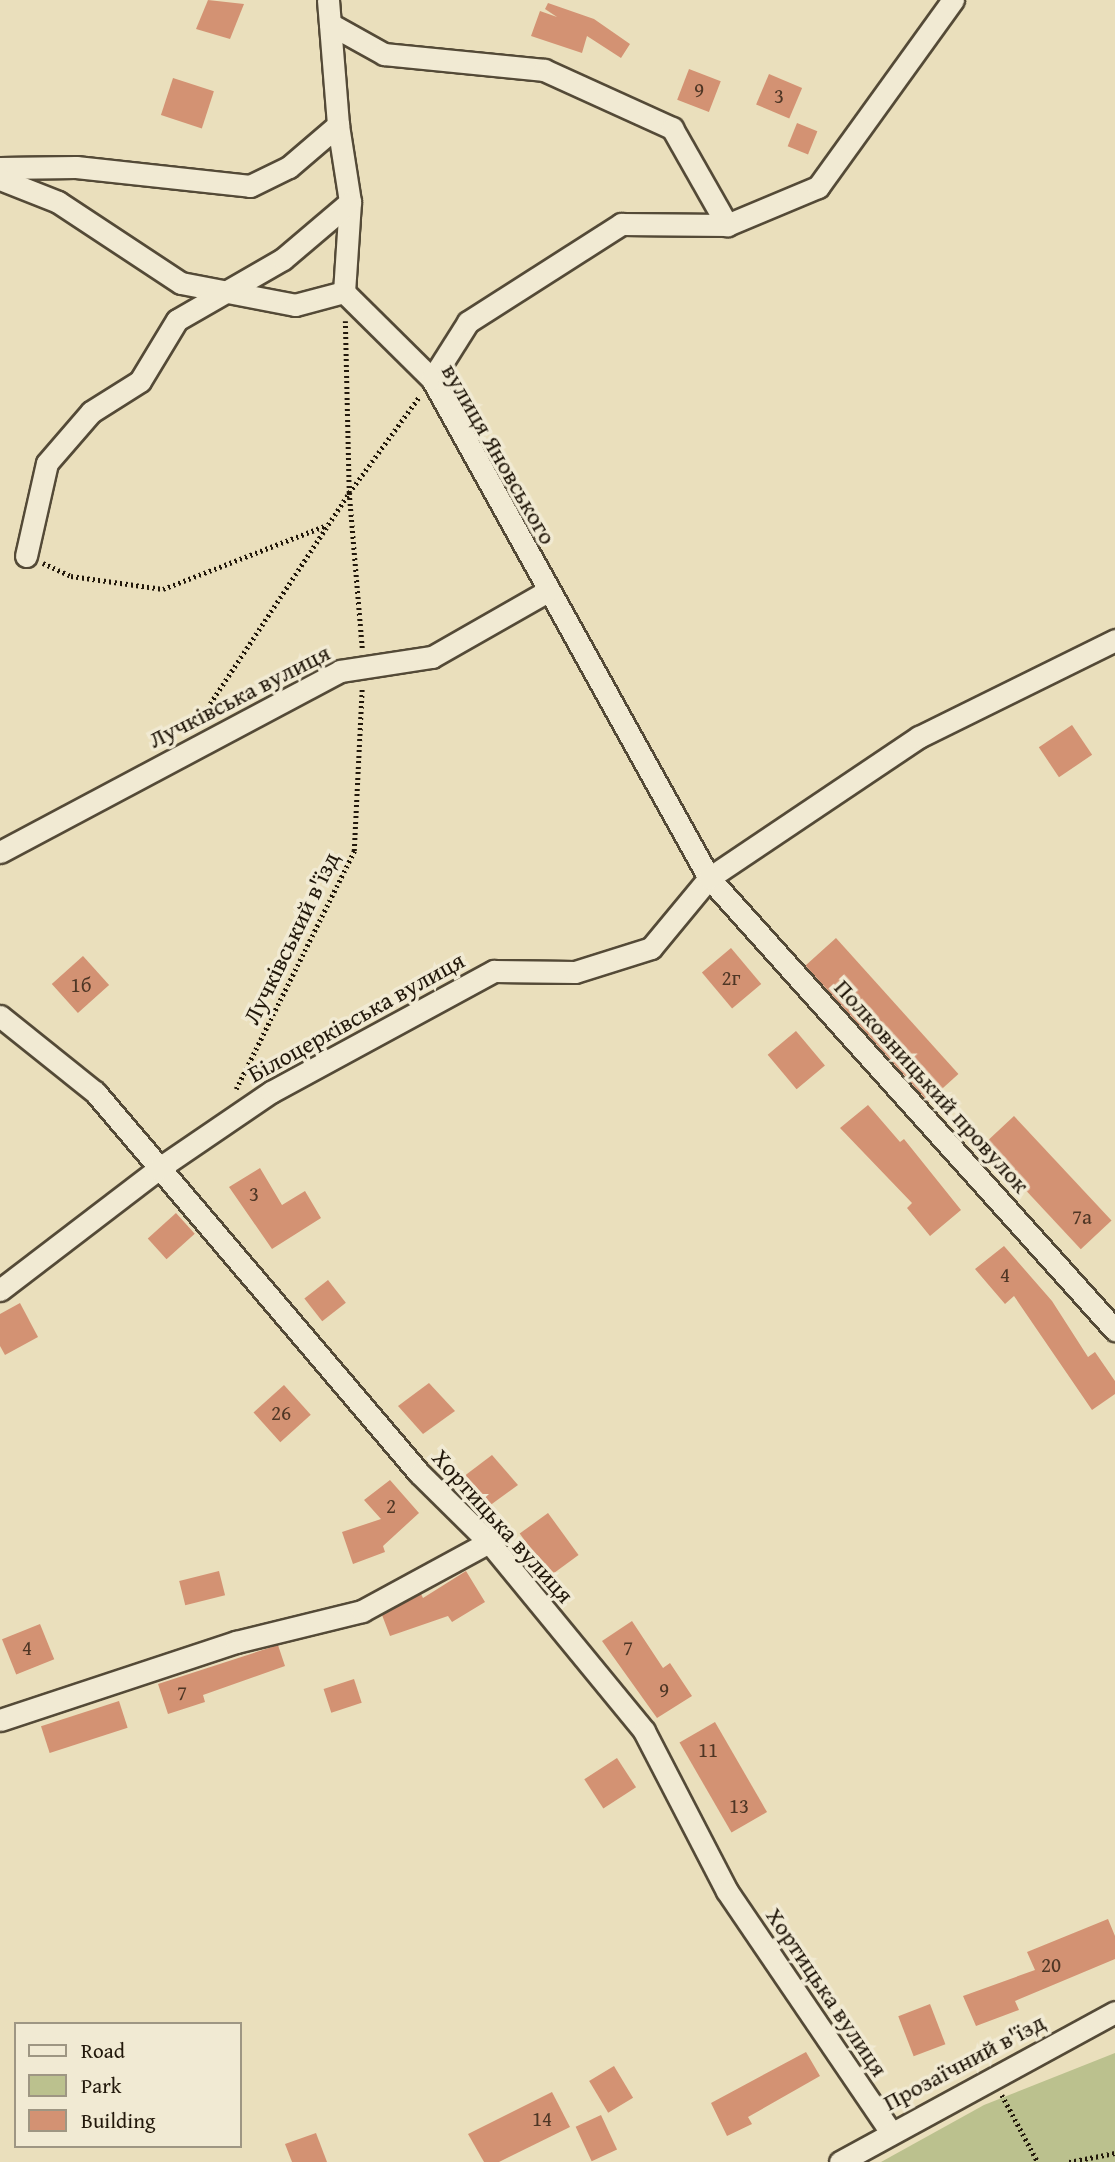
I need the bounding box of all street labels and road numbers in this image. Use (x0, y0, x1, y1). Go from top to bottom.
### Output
street label: вулиця Яновського (436, 359, 562, 549)
street label: Лучківська вулиця (143, 638, 335, 754)
street label: Лучківський в'їзд (237, 847, 345, 1029)
street label: Білоцерківська вулиця (243, 945, 469, 1089)
street label: Полковницький провулок (828, 973, 1036, 1199)
street label: Хортицька вулиця (426, 1443, 580, 1609)
street label: Хортицька вулиця (760, 1902, 894, 2082)
street label: Прозаїчний в'їзд (878, 2007, 1050, 2117)

